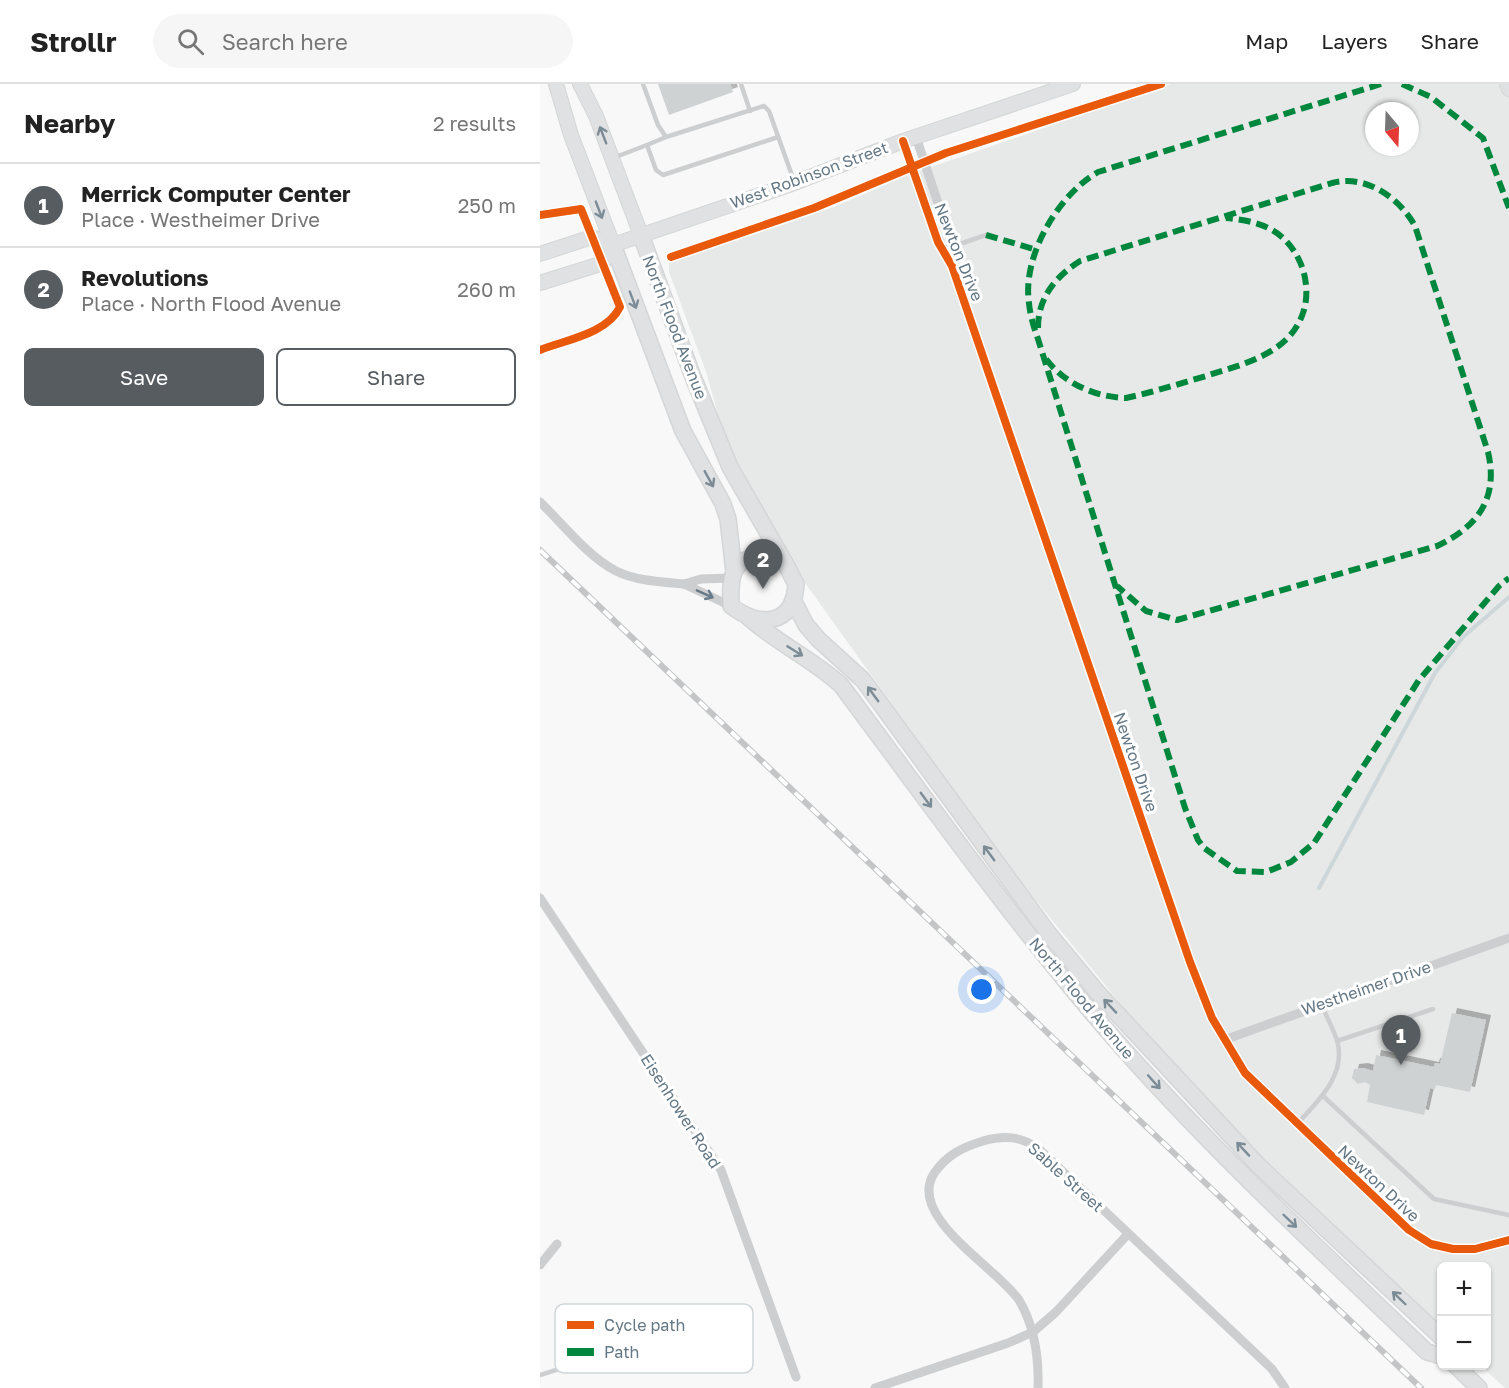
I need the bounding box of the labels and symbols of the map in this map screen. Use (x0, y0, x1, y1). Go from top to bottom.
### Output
north arrow (1365, 102, 1419, 156)
one-way arrow (597, 126, 608, 145)
street label: West Robinson Street (727, 137, 891, 213)
one-way arrow (595, 200, 606, 218)
street label: Newton Drive (930, 200, 988, 304)
street label: North Flood Avenue (638, 252, 712, 402)
one-way arrow (628, 290, 639, 309)
one-way arrow (703, 470, 715, 487)
pin: 2 (744, 540, 782, 589)
one-way arrow (696, 589, 714, 600)
one-way arrow (786, 646, 803, 658)
one-way arrow (867, 687, 880, 703)
street label: Newton Drive (1110, 710, 1162, 814)
one-way arrow (920, 791, 932, 807)
one-way arrow (983, 846, 995, 862)
street label: North Flood Avenue (1025, 933, 1139, 1063)
street label: Westheimer Drive (1299, 956, 1433, 1020)
your location (967, 975, 996, 1004)
one-way arrow (1104, 999, 1118, 1014)
pin: 1 (1382, 1016, 1420, 1065)
street label: Eisenhower Road (637, 1050, 725, 1172)
one-way arrow (1147, 1074, 1161, 1089)
street label: Sable Street (1024, 1138, 1108, 1216)
street label: Newton Drive (1334, 1140, 1424, 1226)
one-way arrow (1236, 1141, 1250, 1156)
one-way arrow (1283, 1214, 1298, 1229)
one-way arrow (1392, 1291, 1407, 1305)
legend (555, 1304, 753, 1373)
text: Cycle path (604, 1315, 685, 1335)
text: Path (604, 1342, 639, 1362)

